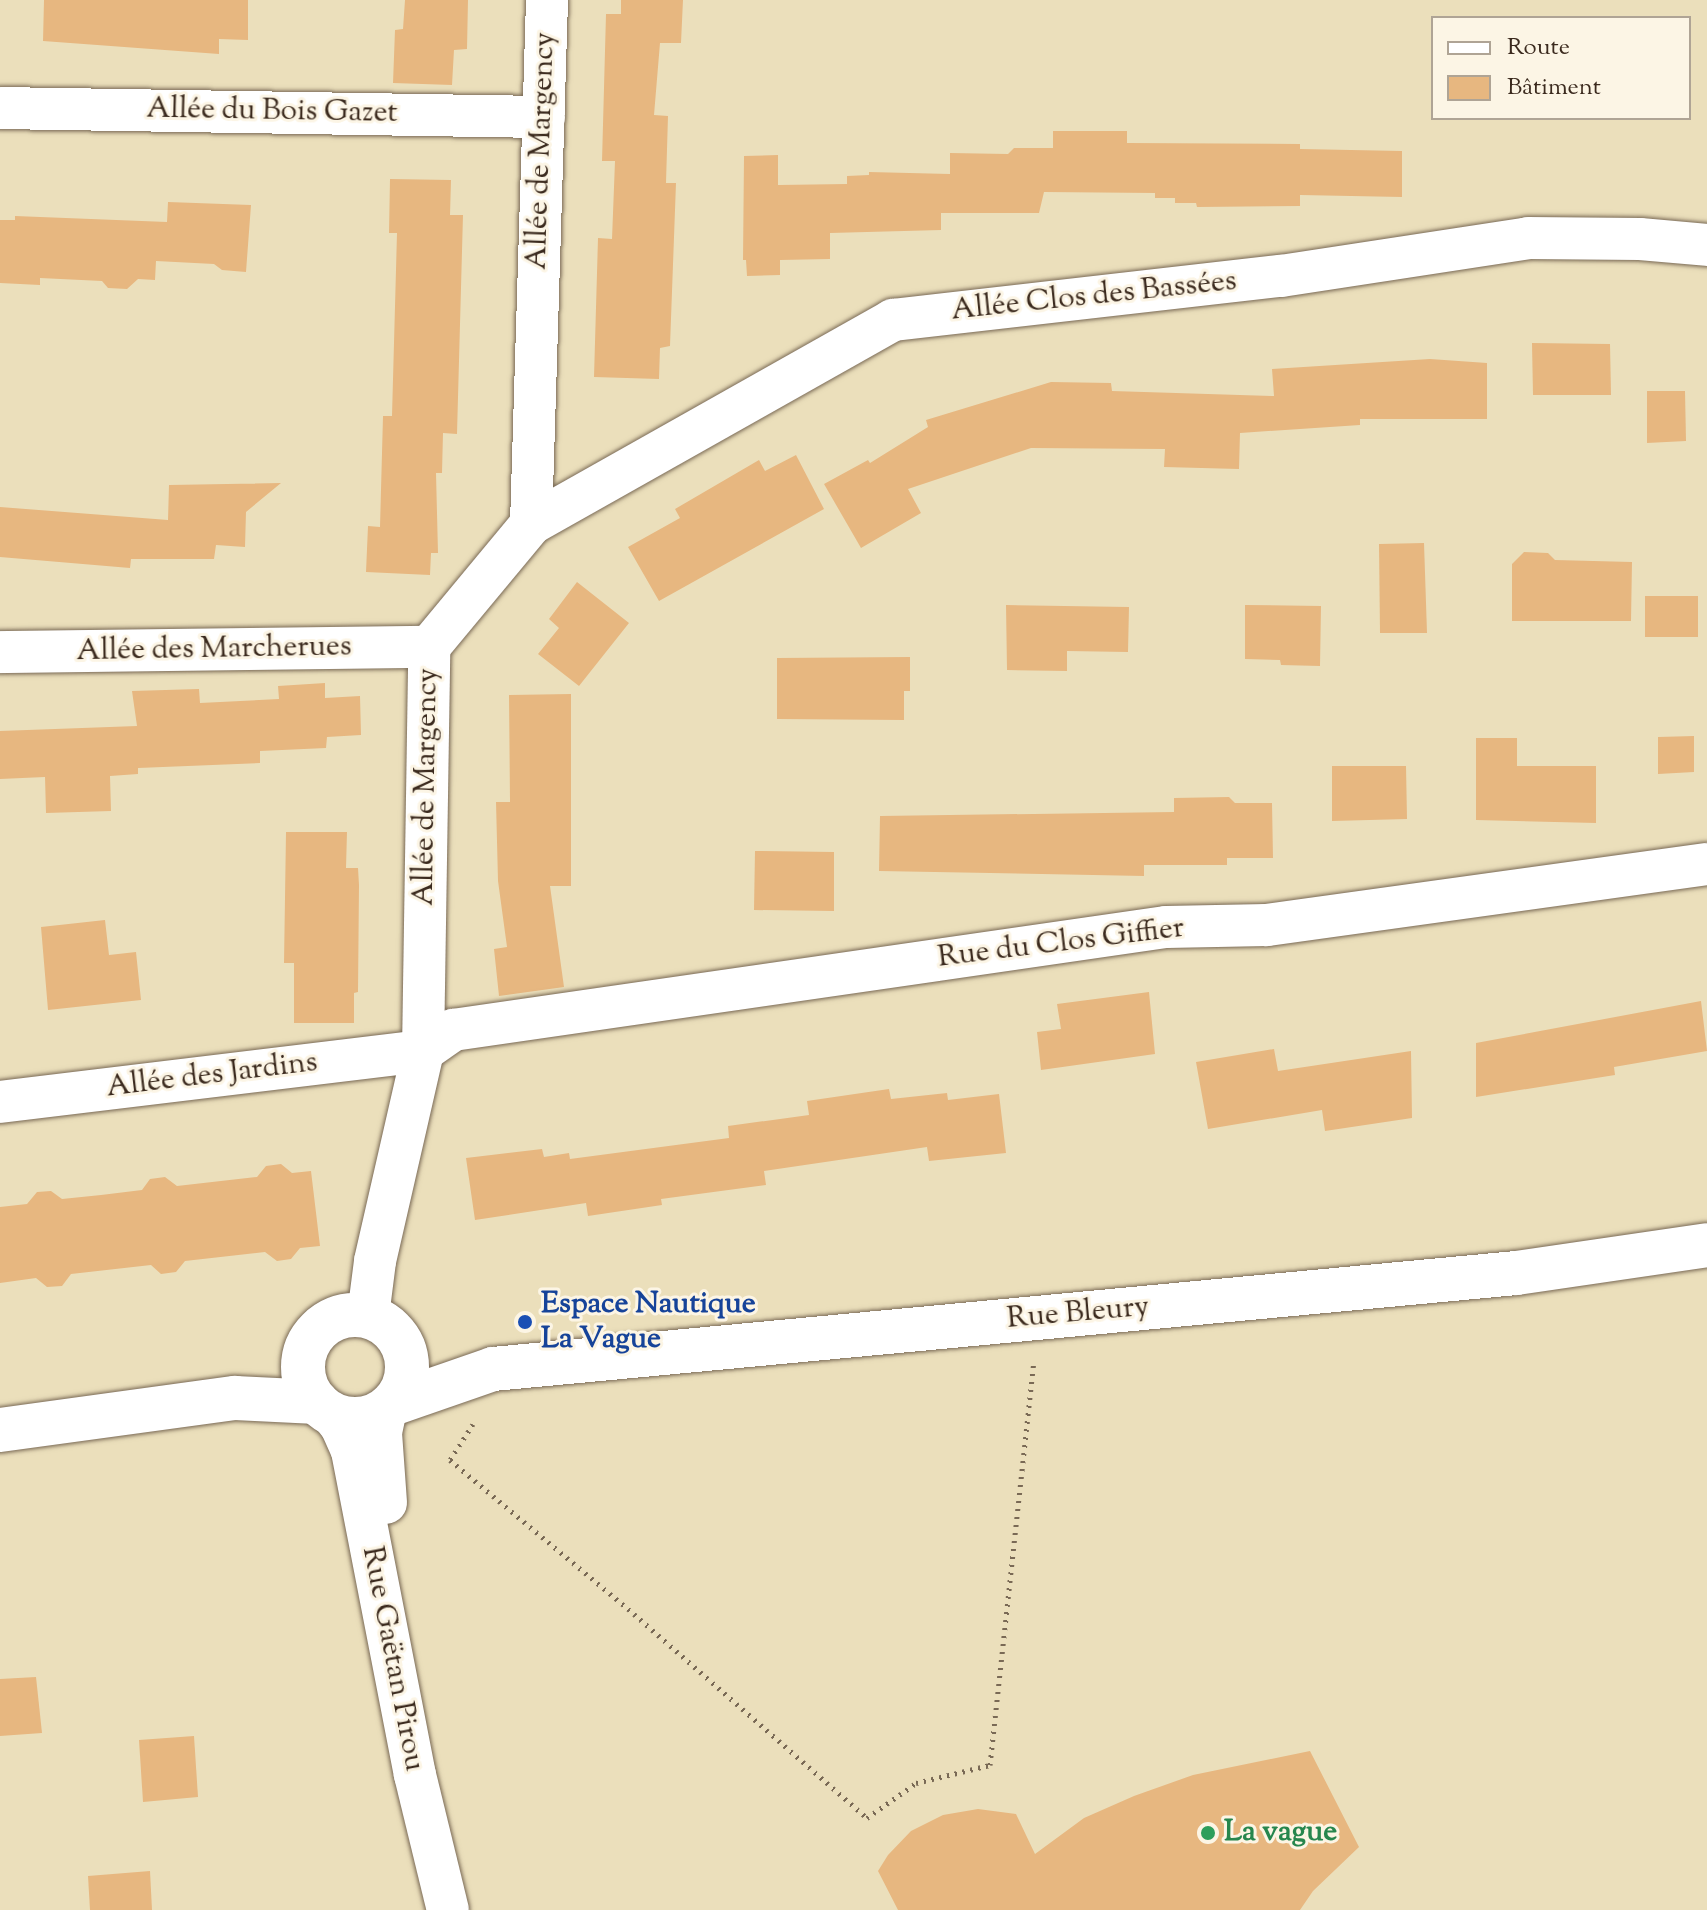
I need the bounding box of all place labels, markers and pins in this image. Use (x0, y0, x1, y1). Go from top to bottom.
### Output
place label: Espace Nautique La Vague (541, 1287, 756, 1358)
marker: Espace Nautique La Vague (516, 1313, 534, 1331)
place label: La vague (1224, 1815, 1337, 1851)
marker: La vague (1199, 1824, 1217, 1842)

